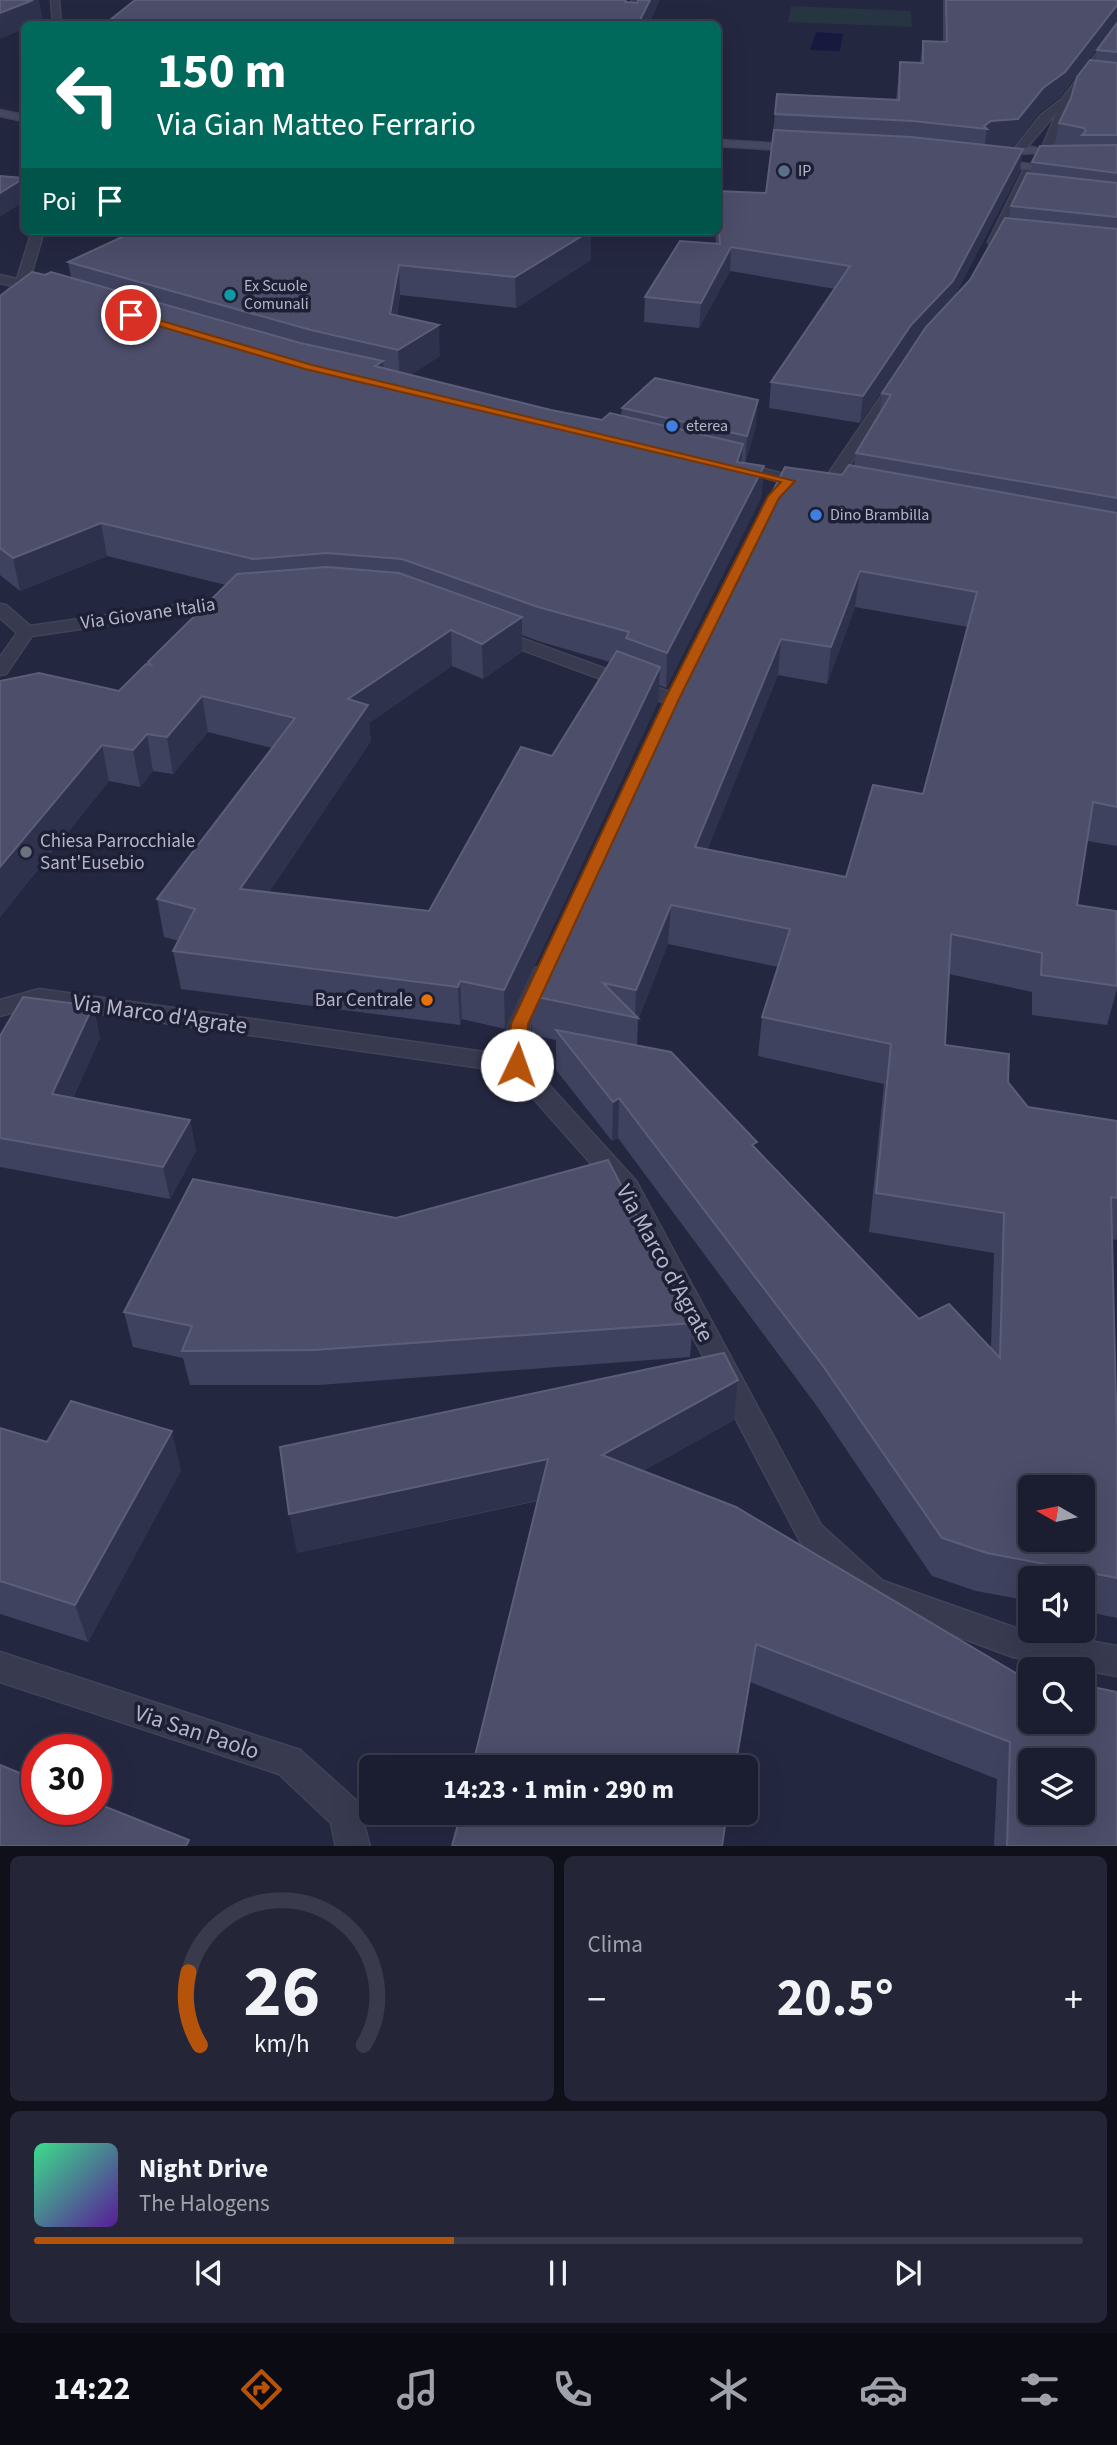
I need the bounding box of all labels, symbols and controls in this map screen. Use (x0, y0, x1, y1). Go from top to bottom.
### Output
text: 150 m (157, 37, 286, 107)
icon: left (42, 49, 133, 140)
text: Via Gian Matteo Ferrario (157, 102, 476, 148)
place label: IP (798, 160, 811, 182)
marker: IP (776, 163, 792, 179)
icon: arrive (91, 182, 129, 220)
text: Poi (42, 183, 77, 220)
place label: Ex Scuole Comunali (244, 275, 309, 315)
pin (101, 285, 161, 345)
marker: Ex Scuole Comunali (222, 287, 238, 303)
icon: arrive (112, 296, 150, 334)
place label: eterea (686, 415, 728, 437)
marker: eterea (664, 418, 680, 434)
place label: Dino Brambilla (830, 504, 929, 526)
marker: Dino Brambilla (808, 507, 824, 523)
street label: Via Giovane Italia (79, 591, 217, 637)
place label: Chiesa Parrocchiale Sant'Eusebio (40, 828, 195, 877)
marker: Chiesa Parrocchiale Sant'Eusebio (18, 844, 34, 860)
street label: Via Marco d'Agrate (71, 985, 249, 1043)
place label: Bar Centrale (315, 987, 413, 1014)
marker: Bar Centrale (419, 992, 435, 1008)
position arrow (480, 1028, 554, 1102)
street label: Via Marco d'Agrate (608, 1178, 722, 1348)
north arrow (1018, 1475, 1096, 1552)
map controls (1018, 1475, 1095, 1825)
button: sound (1018, 1566, 1095, 1643)
button: search (1018, 1657, 1095, 1734)
street label: Via San Paolo (130, 1696, 264, 1768)
speed limit sign: 30 (21, 1734, 112, 1825)
button: layers (1018, 1748, 1095, 1825)
text: 14:23 · 1 min · 290 m (443, 1771, 674, 1808)
text: Clima (588, 1928, 643, 1961)
text: 26 (243, 1940, 320, 2044)
text: 20.5° (777, 1962, 894, 2036)
text: − (588, 1973, 606, 2027)
text: + (1064, 1973, 1083, 2027)
text: km/h (254, 2025, 310, 2061)
text: Night Drive (139, 2150, 268, 2187)
text: The Halogens (139, 2187, 270, 2220)
icon: previous (190, 2254, 228, 2292)
icon: pause (539, 2254, 577, 2292)
icon: next (889, 2254, 927, 2292)
icon: directions (237, 2365, 286, 2414)
icon: music (393, 2365, 442, 2414)
icon: phone (548, 2365, 597, 2414)
icon: climate (704, 2365, 753, 2414)
icon: car (859, 2365, 908, 2414)
icon: filters (1015, 2365, 1064, 2414)
text: 14:22 (53, 2366, 130, 2412)

